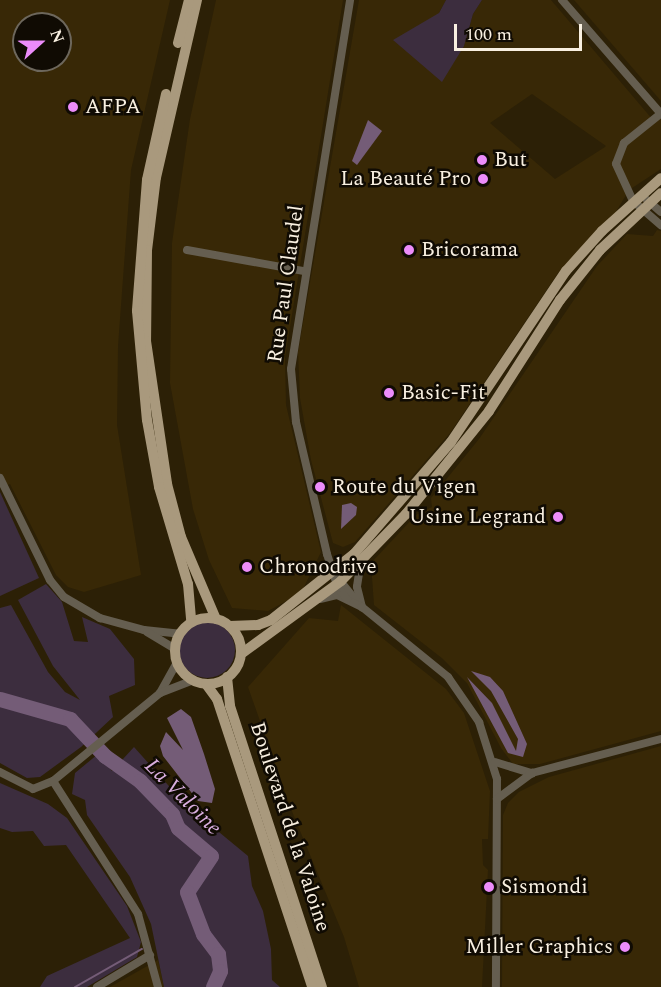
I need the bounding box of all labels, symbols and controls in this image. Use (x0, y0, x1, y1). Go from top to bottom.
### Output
north arrow (12, 12, 72, 72)
scale bar (457, 12, 584, 50)
text: 100 m (465, 21, 512, 48)
text: N (43, 26, 70, 47)
place label: AFPA (85, 94, 141, 120)
marker: AFPA (66, 100, 80, 114)
place label: But (494, 147, 527, 173)
marker: But (475, 153, 489, 167)
place label: La Beauté Pro (340, 166, 471, 192)
marker: La Beauté Pro (476, 172, 490, 186)
street label: Rue Paul Claudel (262, 203, 310, 365)
place label: Bricorama (421, 237, 518, 263)
marker: Bricorama (402, 243, 416, 257)
place label: Basic-Fit (401, 380, 485, 406)
marker: Basic-Fit (382, 386, 396, 400)
place label: Route du Vigen (332, 474, 476, 500)
marker: Route du Vigen (313, 480, 327, 494)
place label: Usine Legrand (409, 504, 546, 530)
marker: Usine Legrand (551, 510, 565, 524)
place label: Chronodrive (259, 554, 377, 580)
marker: Chronodrive (240, 560, 254, 574)
street label: Boulevard de la Valoine (244, 719, 336, 935)
water label: La Valoine (139, 753, 227, 841)
place label: Sismondi (501, 874, 588, 900)
marker: Sismondi (482, 880, 496, 894)
place label: Miller Graphics (466, 934, 613, 960)
marker: Miller Graphics (618, 940, 632, 954)

